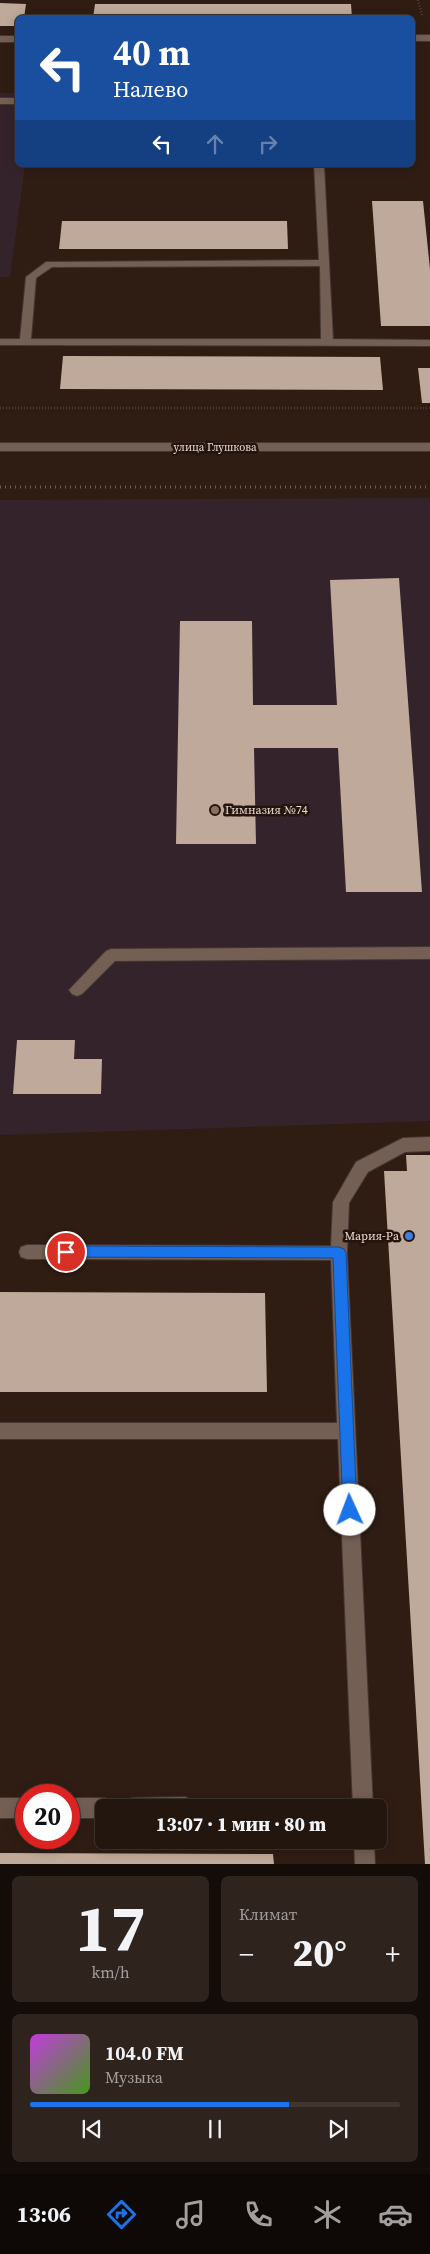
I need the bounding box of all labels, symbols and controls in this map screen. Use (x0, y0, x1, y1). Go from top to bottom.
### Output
text: 40 m (113, 29, 190, 77)
icon: left (30, 35, 95, 100)
text: Налево (113, 74, 188, 104)
icon: left (148, 130, 176, 158)
icon: ahead (201, 130, 229, 158)
icon: right (254, 130, 282, 158)
street label: улица Глушкова (173, 440, 257, 455)
place label: Гимназия №74 (225, 802, 308, 818)
marker: Гимназия №74 (209, 804, 221, 816)
place label: Мария-Ра (345, 1228, 400, 1244)
marker: Мария-Ра (403, 1230, 415, 1242)
pin (45, 1231, 87, 1273)
icon: arrive (52, 1238, 80, 1266)
position arrow (323, 1483, 375, 1535)
speed limit sign: 20 (15, 1784, 80, 1849)
text: 13:07 · 1 мин · 80 m (156, 1811, 326, 1837)
text: 17 (75, 1884, 146, 1973)
text: Климат (239, 1903, 297, 1925)
text: 20° (292, 1927, 347, 1979)
text: − (239, 1935, 254, 1973)
text: + (385, 1935, 400, 1973)
text: km/h (91, 1961, 130, 1983)
text: 104.0 FM (105, 2040, 184, 2066)
text: Музыка (105, 2066, 163, 2088)
icon: previous (78, 2115, 106, 2143)
icon: pause (201, 2115, 229, 2143)
icon: next (324, 2115, 352, 2143)
icon: directions (104, 2197, 139, 2232)
icon: music (173, 2197, 208, 2232)
icon: phone (241, 2197, 276, 2232)
icon: climate (310, 2197, 345, 2232)
icon: car (378, 2197, 413, 2232)
text: 13:06 (17, 2199, 71, 2229)

